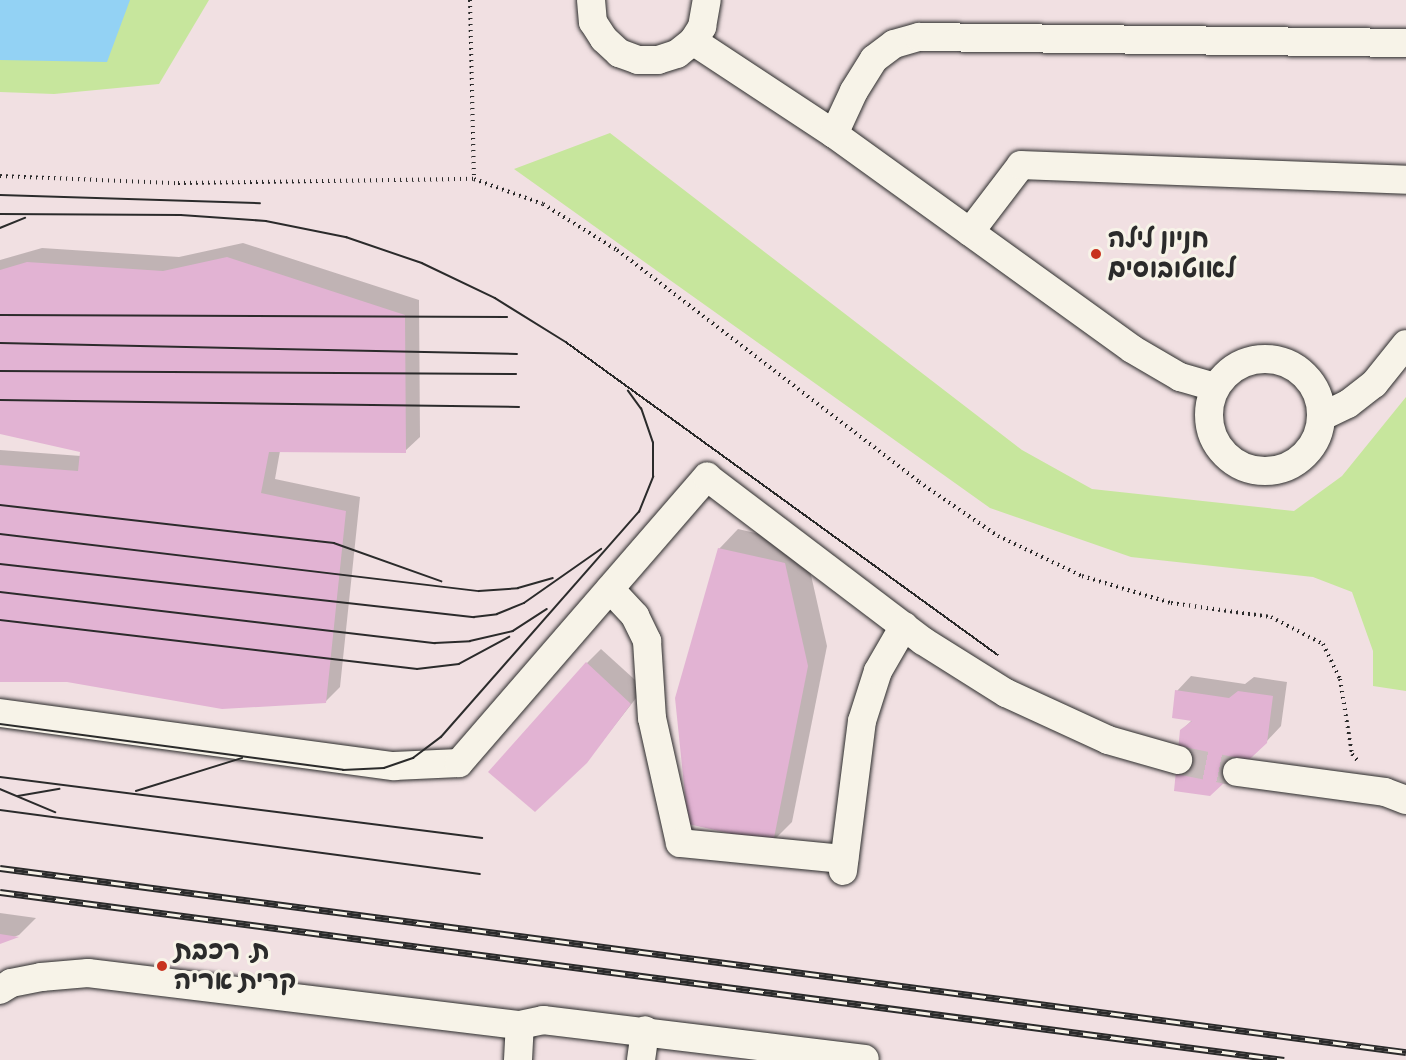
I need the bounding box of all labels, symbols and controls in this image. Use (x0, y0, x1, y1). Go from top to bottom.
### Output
place label: חניון לילה לאוטובוסים (1108, 223, 1236, 284)
marker: חניון לילה לאוטובוסים (1089, 247, 1103, 261)
place label: ת. רכבת קרית אריה (174, 935, 296, 996)
marker: ת. רכבת קרית אריה (155, 959, 169, 973)

